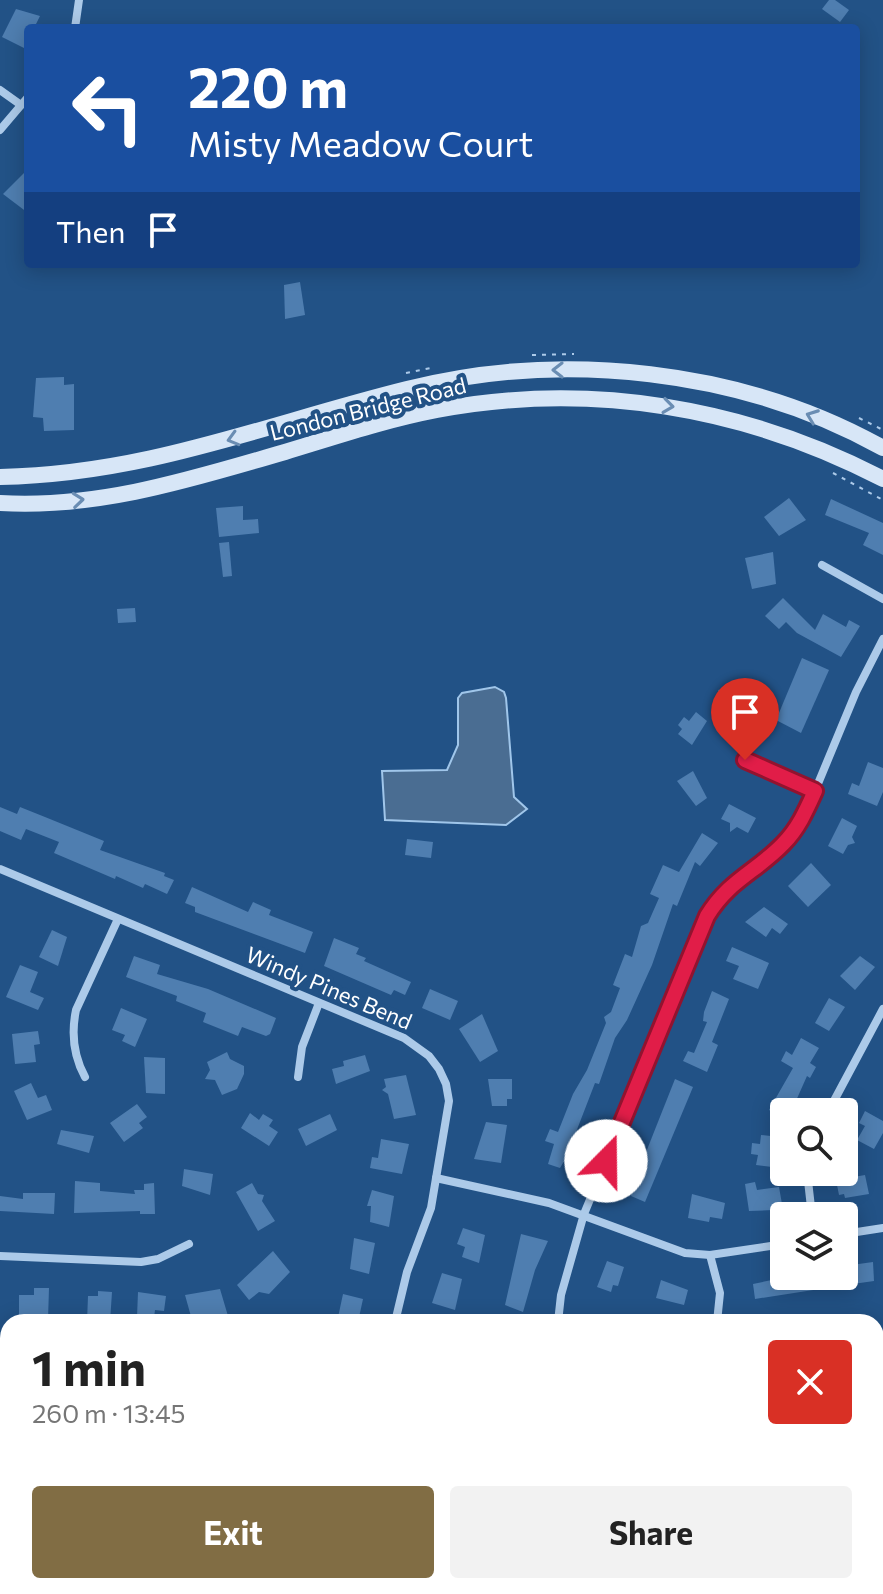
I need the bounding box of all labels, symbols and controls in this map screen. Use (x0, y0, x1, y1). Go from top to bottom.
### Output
text: 220 m (188, 51, 348, 120)
icon: left (56, 56, 160, 160)
text: Misty Meadow Court (188, 120, 533, 164)
icon: arrive (141, 208, 185, 252)
text: Then (56, 212, 125, 249)
one-way arrow (551, 361, 564, 379)
street label: London Bridge Road (267, 371, 469, 446)
one-way arrow (662, 397, 675, 414)
one-way arrow (806, 409, 820, 426)
one-way arrow (227, 429, 241, 446)
one-way arrow (72, 492, 85, 509)
pin (711, 678, 779, 760)
icon: arrive (723, 690, 767, 734)
street label: Windy Pines Bend (242, 940, 416, 1035)
map controls (770, 1098, 858, 1290)
button: search (770, 1098, 858, 1186)
position arrow (564, 1119, 648, 1203)
button: layers (770, 1202, 858, 1290)
text: 1 min (32, 1337, 146, 1396)
button: close (768, 1340, 852, 1424)
text: 260 m · 13:45 (32, 1397, 185, 1428)
button: Exit (32, 1486, 434, 1578)
button: Share (450, 1486, 852, 1578)

